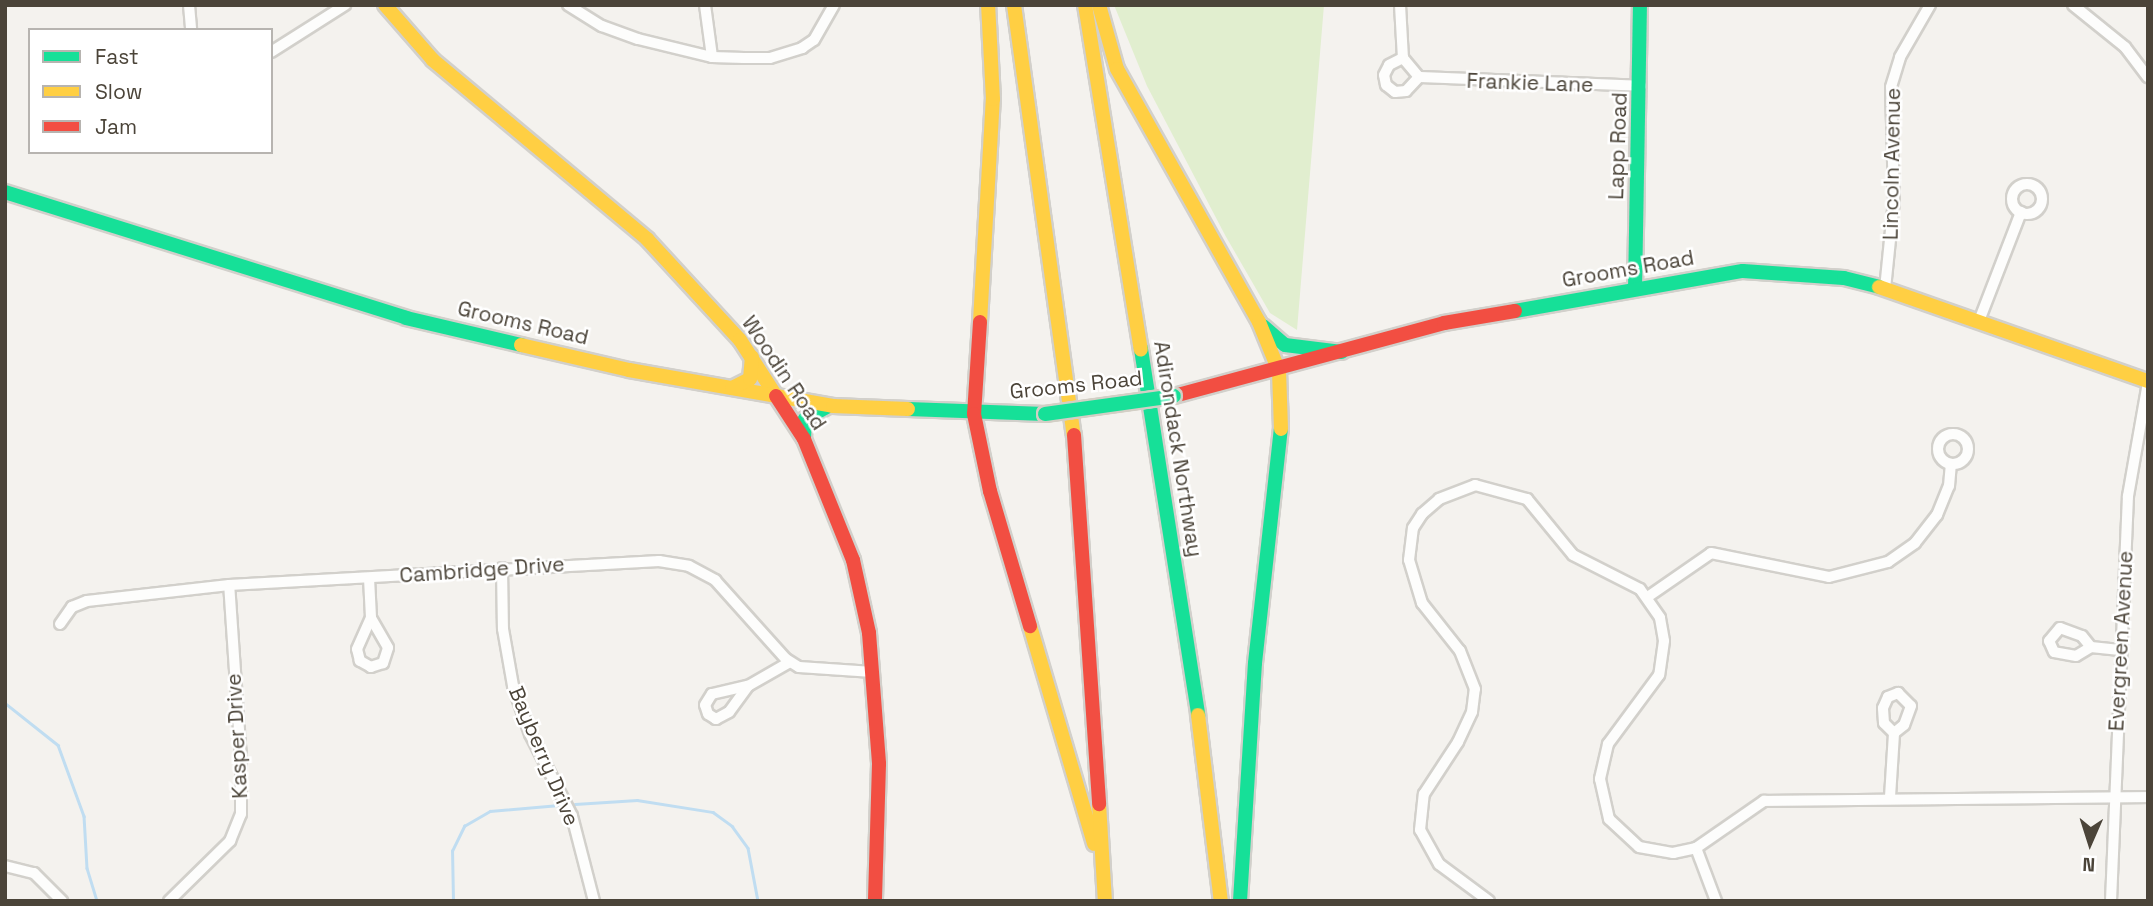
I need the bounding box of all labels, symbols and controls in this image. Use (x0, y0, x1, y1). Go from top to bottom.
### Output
legend (28, 28, 273, 154)
text: Fast (95, 43, 139, 70)
street label: Frankie Lane (1466, 68, 1594, 98)
text: Slow (95, 78, 143, 105)
street label: Lincoln Avenue (1878, 87, 1906, 241)
street label: Lapp Road (1604, 92, 1632, 200)
text: Jam (95, 113, 137, 140)
street label: Grooms Road (1560, 245, 1696, 293)
street label: Grooms Road (455, 296, 591, 350)
street label: Woodin Road (737, 311, 831, 435)
street label: Adirondack Northway (1148, 339, 1208, 559)
street label: Grooms Road (1008, 365, 1144, 405)
street label: Evergreen Avenue (2104, 550, 2138, 732)
street label: Cambridge Drive (399, 552, 565, 588)
street label: Kasper Drive (221, 673, 253, 799)
street label: Bayberry Drive (503, 683, 585, 829)
north arrow (2055, 808, 2125, 878)
text: N (2082, 852, 2096, 877)

